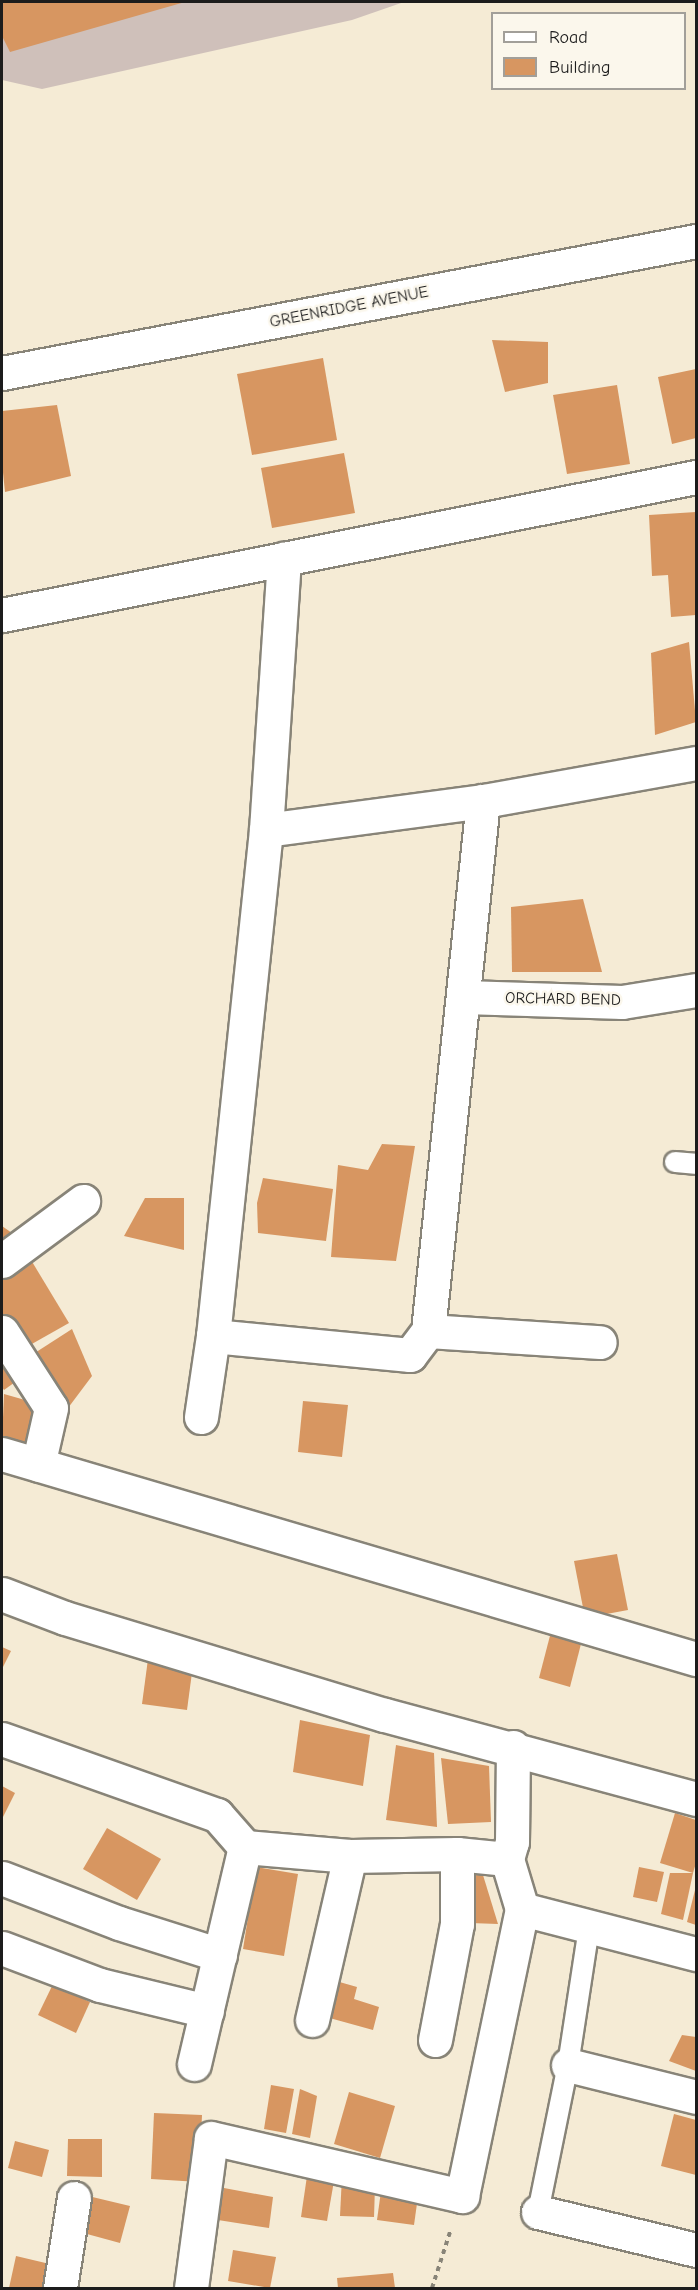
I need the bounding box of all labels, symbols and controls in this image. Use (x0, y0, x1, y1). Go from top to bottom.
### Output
legend (491, 12, 686, 90)
text: Road (549, 27, 588, 48)
text: Building (549, 57, 611, 78)
street label: GREENRIDGE AVENUE (268, 282, 430, 332)
street label: ORCHARD BEND (505, 988, 621, 1010)

